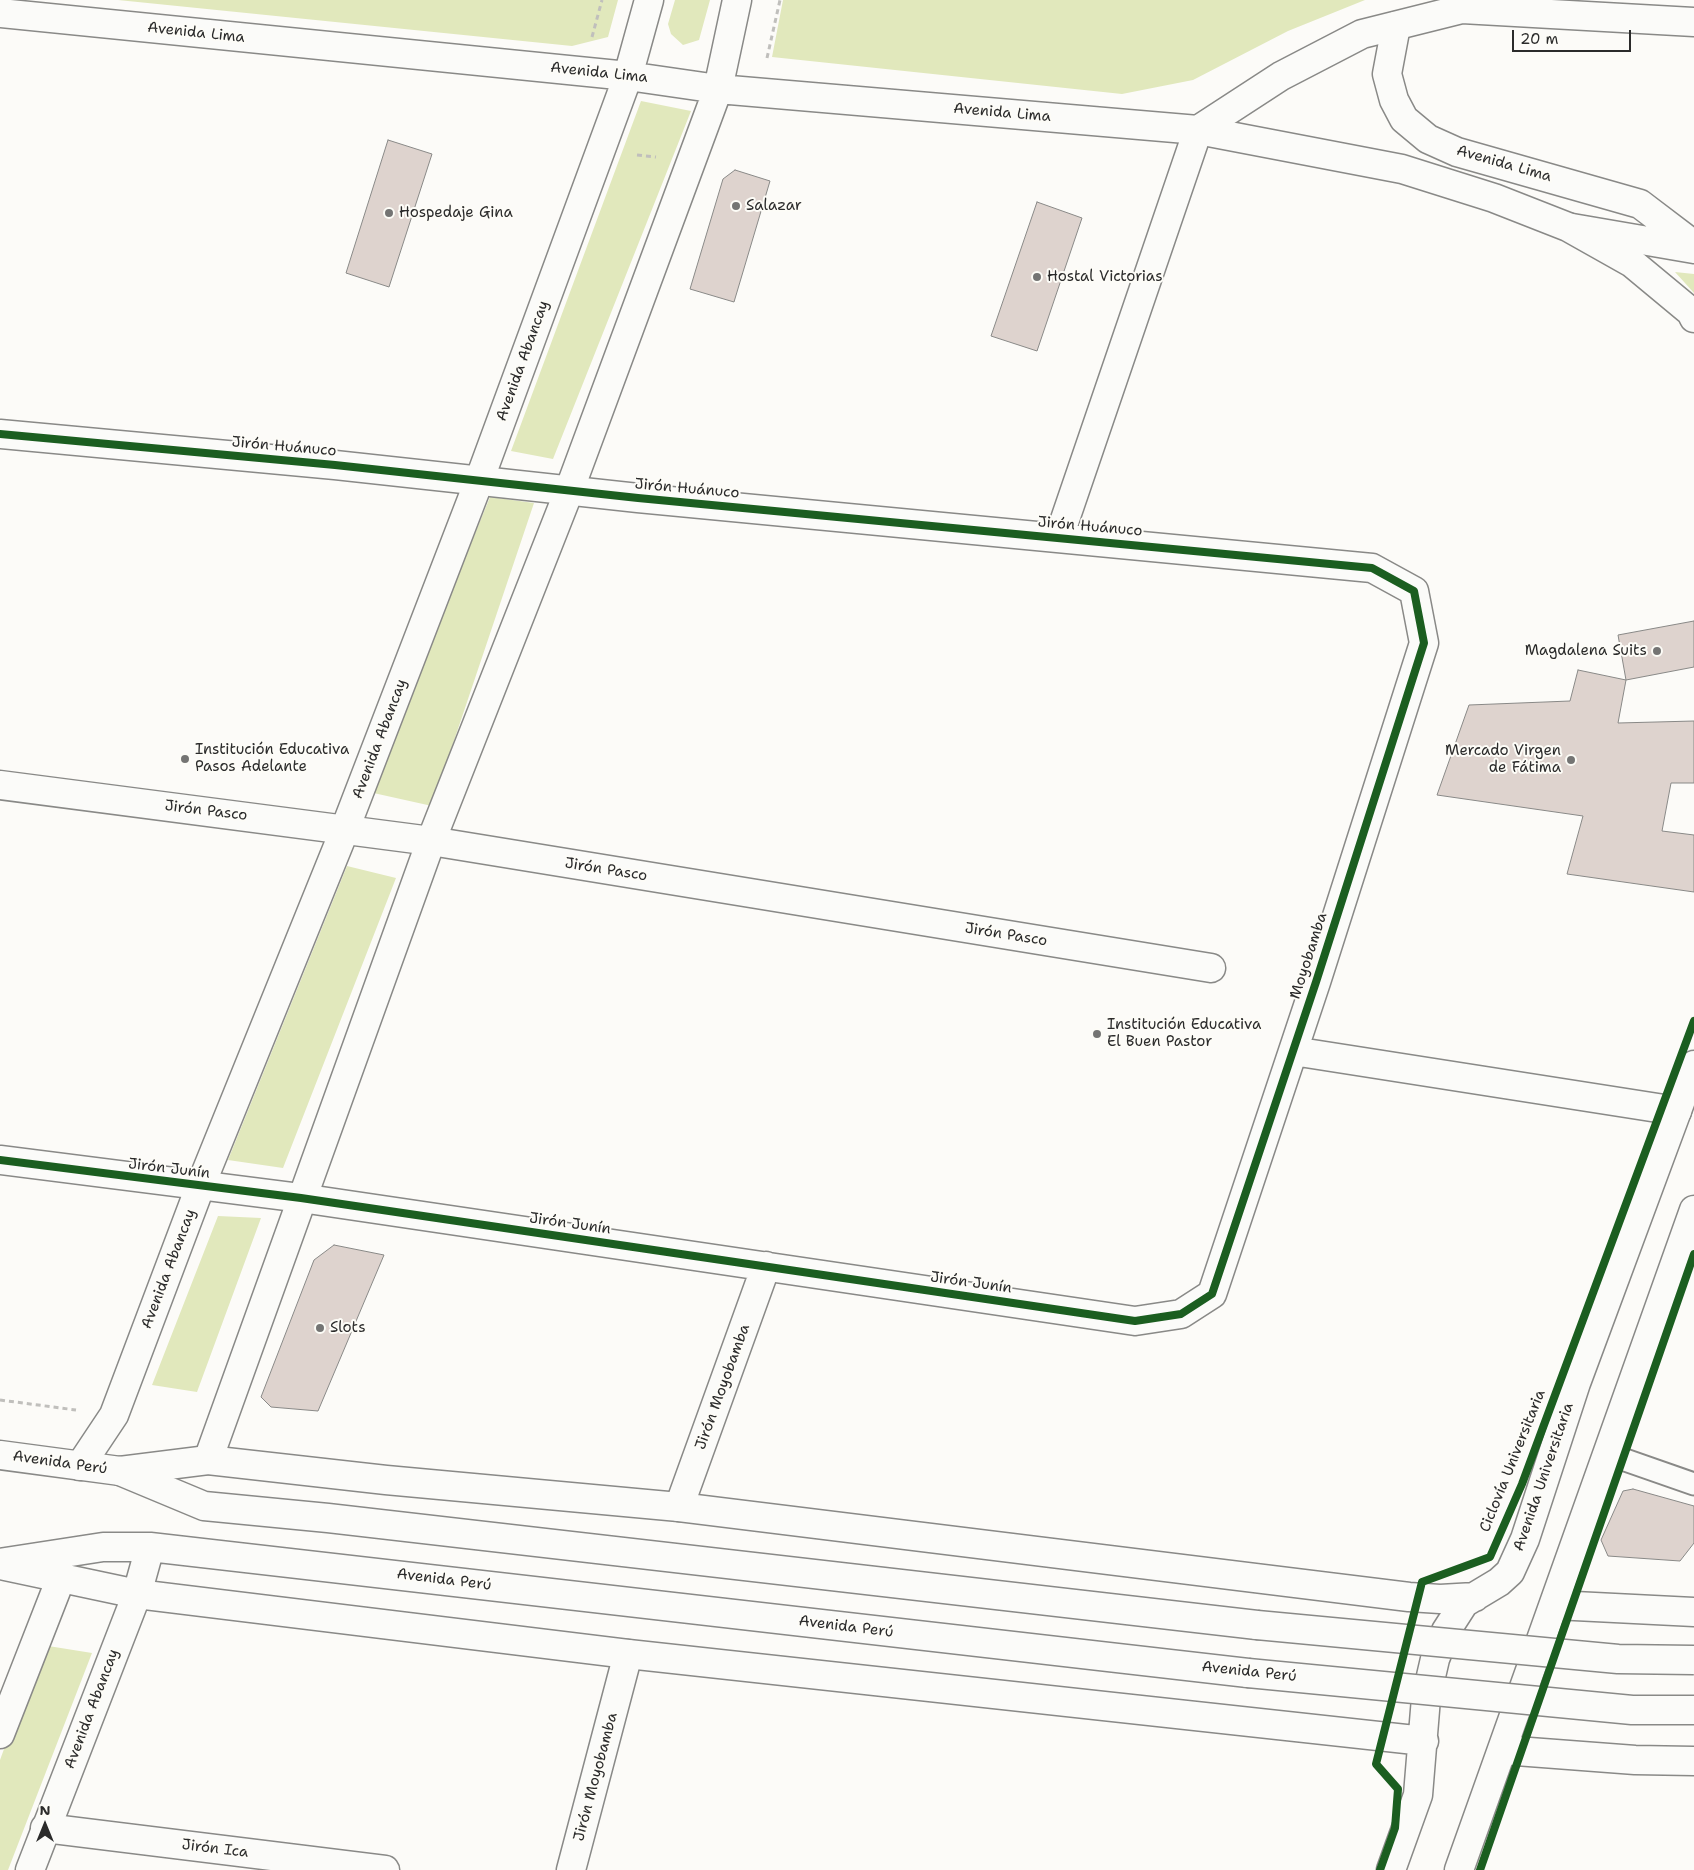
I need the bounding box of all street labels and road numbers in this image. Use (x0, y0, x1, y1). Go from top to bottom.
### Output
street label: Avenida Lima (146, 19, 246, 47)
street label: Avenida Lima (549, 59, 649, 87)
street label: Avenida Lima (952, 100, 1052, 126)
street label: Avenida Lima (1454, 142, 1554, 186)
street label: Avenida Abancay (493, 298, 553, 424)
street label: Jirón Huánuco (231, 433, 337, 461)
street label: Jirón Huánuco (634, 475, 740, 503)
street label: Jirón Huánuco (1037, 513, 1143, 541)
street label: Avenida Abancay (349, 677, 411, 801)
street label: Jirón Pasco (164, 797, 248, 825)
street label: Jirón Pasco (563, 855, 649, 885)
street label: Moyobamba (1287, 910, 1331, 1002)
street label: Jirón Pasco (963, 920, 1049, 950)
street label: Jirón Junín (127, 1155, 211, 1183)
street label: Avenida Abancay (138, 1207, 200, 1331)
street label: Jirón Junín (528, 1209, 612, 1239)
street label: Jirón Junín (929, 1268, 1013, 1298)
street label: Jirón Moyobamba (692, 1322, 754, 1452)
street label: Ciclovía Universitaria (1476, 1387, 1550, 1535)
street label: Avenida Universitaria (1510, 1400, 1578, 1554)
street label: Avenida Perú (11, 1447, 109, 1479)
street label: Avenida Perú (396, 1565, 492, 1595)
street label: Avenida Perú (798, 1612, 894, 1642)
street label: Avenida Abancay (61, 1647, 123, 1771)
street label: Avenida Perú (1201, 1658, 1297, 1686)
street label: Jirón Moyobamba (570, 1711, 622, 1843)
street label: Jirón Ica (181, 1836, 249, 1862)

